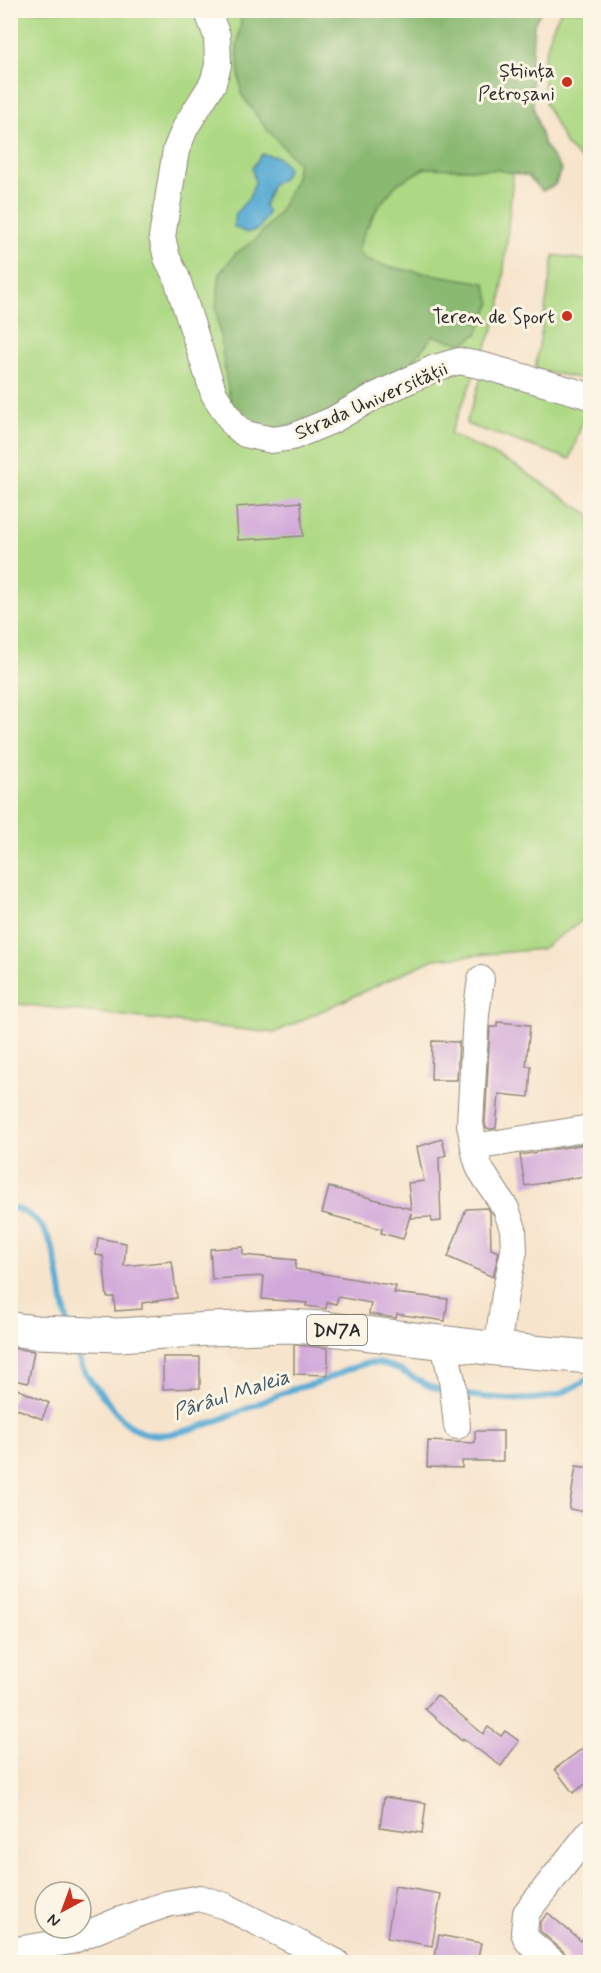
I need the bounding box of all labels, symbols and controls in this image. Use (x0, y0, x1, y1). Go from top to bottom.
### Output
place label: Știința Petroșani (478, 58, 555, 108)
marker: Știința Petroșani (560, 75, 574, 89)
place label: Teren de Sport (432, 304, 555, 331)
marker: Teren de Sport (560, 309, 574, 323)
street label: Strada Universității (291, 355, 452, 447)
road number: DN7A (307, 1315, 367, 1345)
water label: Pârâul Maleia (169, 1363, 294, 1427)
north arrow (33, 1880, 93, 1940)
text: N (43, 1909, 65, 1932)

